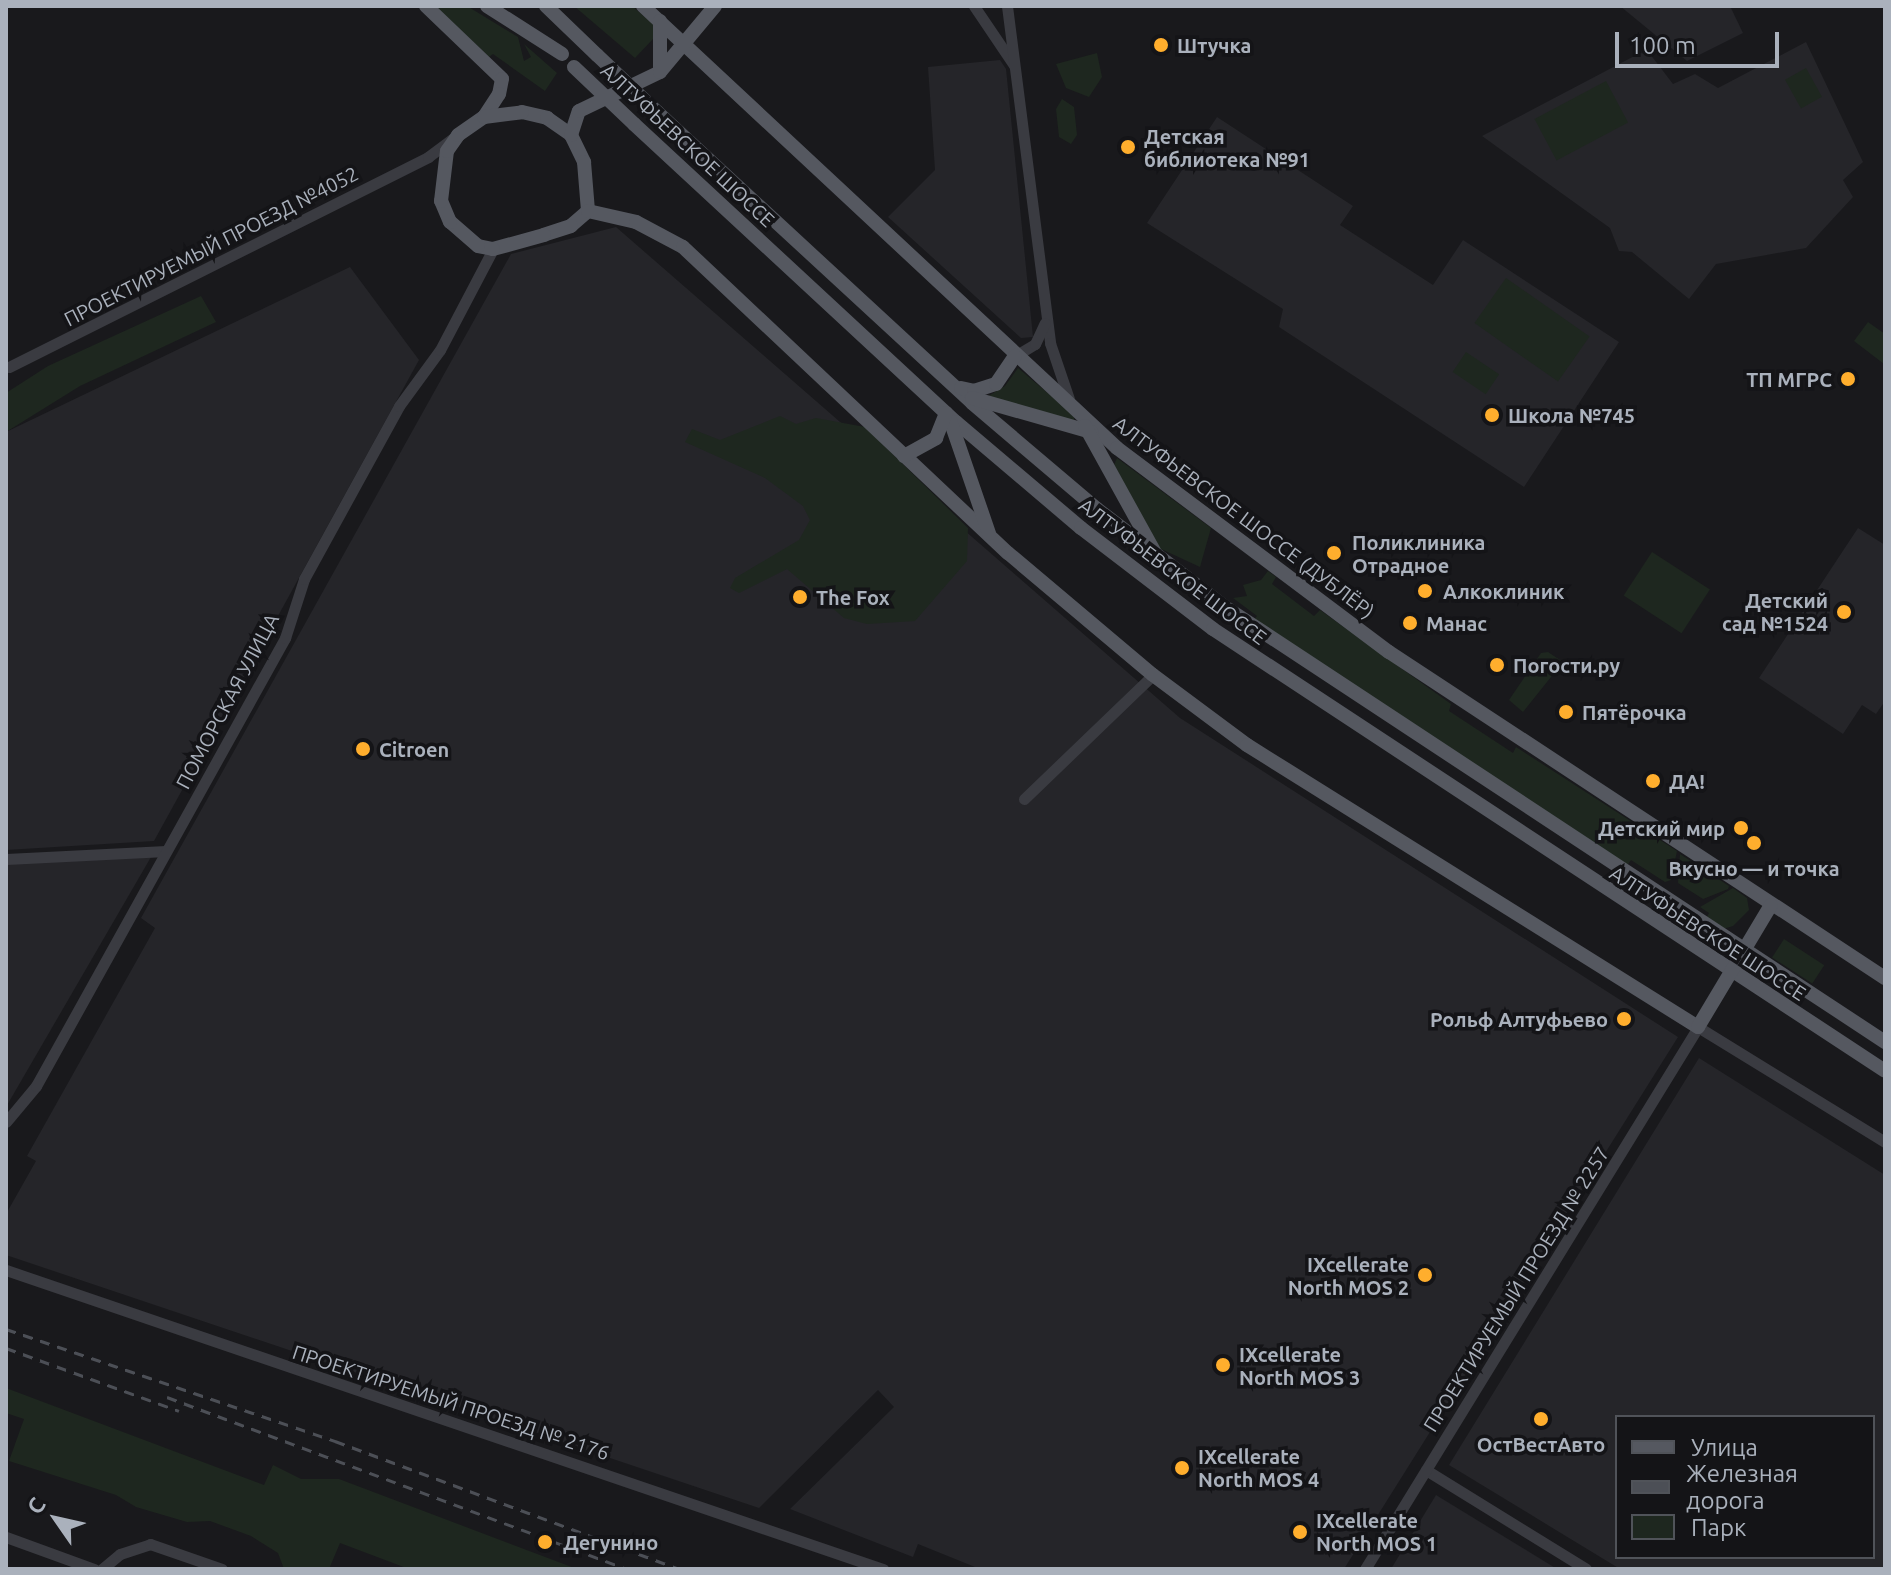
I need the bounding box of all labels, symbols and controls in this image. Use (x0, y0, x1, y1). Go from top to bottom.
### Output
scale bar (1619, 16, 1783, 66)
text: 100 m (1629, 32, 1696, 59)
place label: Штучка (1177, 33, 1251, 57)
marker: Штучка (1152, 36, 1170, 54)
street label: АЛТУФЬЕВСКОЕ ШОССЕ (596, 58, 780, 232)
place label: Детская библиотека №91 (1144, 124, 1310, 171)
marker: Детская библиотека №91 (1119, 138, 1137, 156)
street label: ПРОЕКТИРУЕМЫЙ ПРОЕЗД №4052 (60, 161, 362, 331)
place label: ТП МГРС (1746, 367, 1832, 391)
marker: ТП МГРС (1839, 370, 1857, 388)
place label: Школа №745 (1508, 403, 1635, 427)
marker: Школа №745 (1483, 406, 1501, 424)
street label: АЛТУФЬЕВСКОЕ ШОССЕ (ДУБЛЁР) (1109, 411, 1379, 623)
street label: АЛТУФЬЕВСКОЕ ШОССЕ (1074, 493, 1272, 649)
place label: Поликлиника Отрадное (1352, 530, 1485, 577)
marker: Поликлиника Отрадное (1323, 542, 1345, 564)
place label: Алкоклиник (1443, 579, 1564, 603)
marker: Алкоклиник (1414, 580, 1436, 602)
place label: The Fox (816, 585, 890, 609)
marker: The Fox (791, 588, 809, 606)
place label: Детский сад №1524 (1722, 588, 1828, 635)
marker: Детский сад №1524 (1835, 603, 1853, 621)
street label: ПОМОРСКАЯ УЛИЦА (171, 609, 283, 793)
place label: Манас (1426, 611, 1487, 635)
marker: Манас (1401, 614, 1419, 632)
place label: Погости.ру (1513, 653, 1620, 677)
marker: Погости.ру (1488, 656, 1506, 674)
place label: Пятёрочка (1582, 700, 1687, 724)
marker: Пятёрочка (1557, 703, 1575, 721)
place label: Citroen (379, 737, 449, 761)
marker: Citroen (354, 740, 372, 758)
place label: ДА! (1669, 769, 1705, 793)
marker: ДА! (1644, 772, 1662, 790)
place label: Детский мир (1598, 816, 1725, 840)
marker: Детский мир (1732, 819, 1750, 837)
marker: Вкусно — и точка (1745, 834, 1763, 852)
place label: Вкусно — и точка (1668, 856, 1840, 880)
street label: АЛТУФЬЕВСКОЕ ШОССЕ (1606, 861, 1810, 1005)
place label: Рольф Алтуфьево (1430, 1007, 1608, 1031)
marker: Рольф Алтуфьево (1615, 1010, 1633, 1028)
street label: ПРОЕКТИРУЕМЫЙ ПРОЕЗД № 2257 (1418, 1142, 1614, 1436)
place label: IXcellerate North MOS 2 (1288, 1252, 1409, 1299)
marker: IXcellerate North MOS 2 (1416, 1266, 1434, 1284)
street label: ПРОЕКТИРУЕМЫЙ ПРОЕЗД № 2176 (290, 1339, 612, 1465)
place label: IXcellerate North MOS 3 (1239, 1342, 1360, 1389)
marker: IXcellerate North MOS 3 (1214, 1356, 1232, 1374)
marker: ОстВестАвто (1532, 1410, 1550, 1428)
legend (1615, 1415, 1875, 1559)
place label: ОстВестАвто (1477, 1432, 1605, 1456)
text: Улица (1691, 1434, 1758, 1461)
place label: IXcellerate North MOS 4 (1198, 1444, 1319, 1491)
marker: IXcellerate North MOS 4 (1173, 1459, 1191, 1477)
text: Железная дорога (1686, 1460, 1798, 1514)
north arrow (16, 1479, 96, 1559)
text: С (21, 1492, 50, 1518)
place label: IXcellerate North MOS 1 (1316, 1508, 1437, 1555)
text: Парк (1691, 1514, 1746, 1541)
marker: IXcellerate North MOS 1 (1291, 1523, 1309, 1541)
place label: Дегунино (563, 1530, 658, 1554)
marker: Дегунино (534, 1531, 556, 1553)

